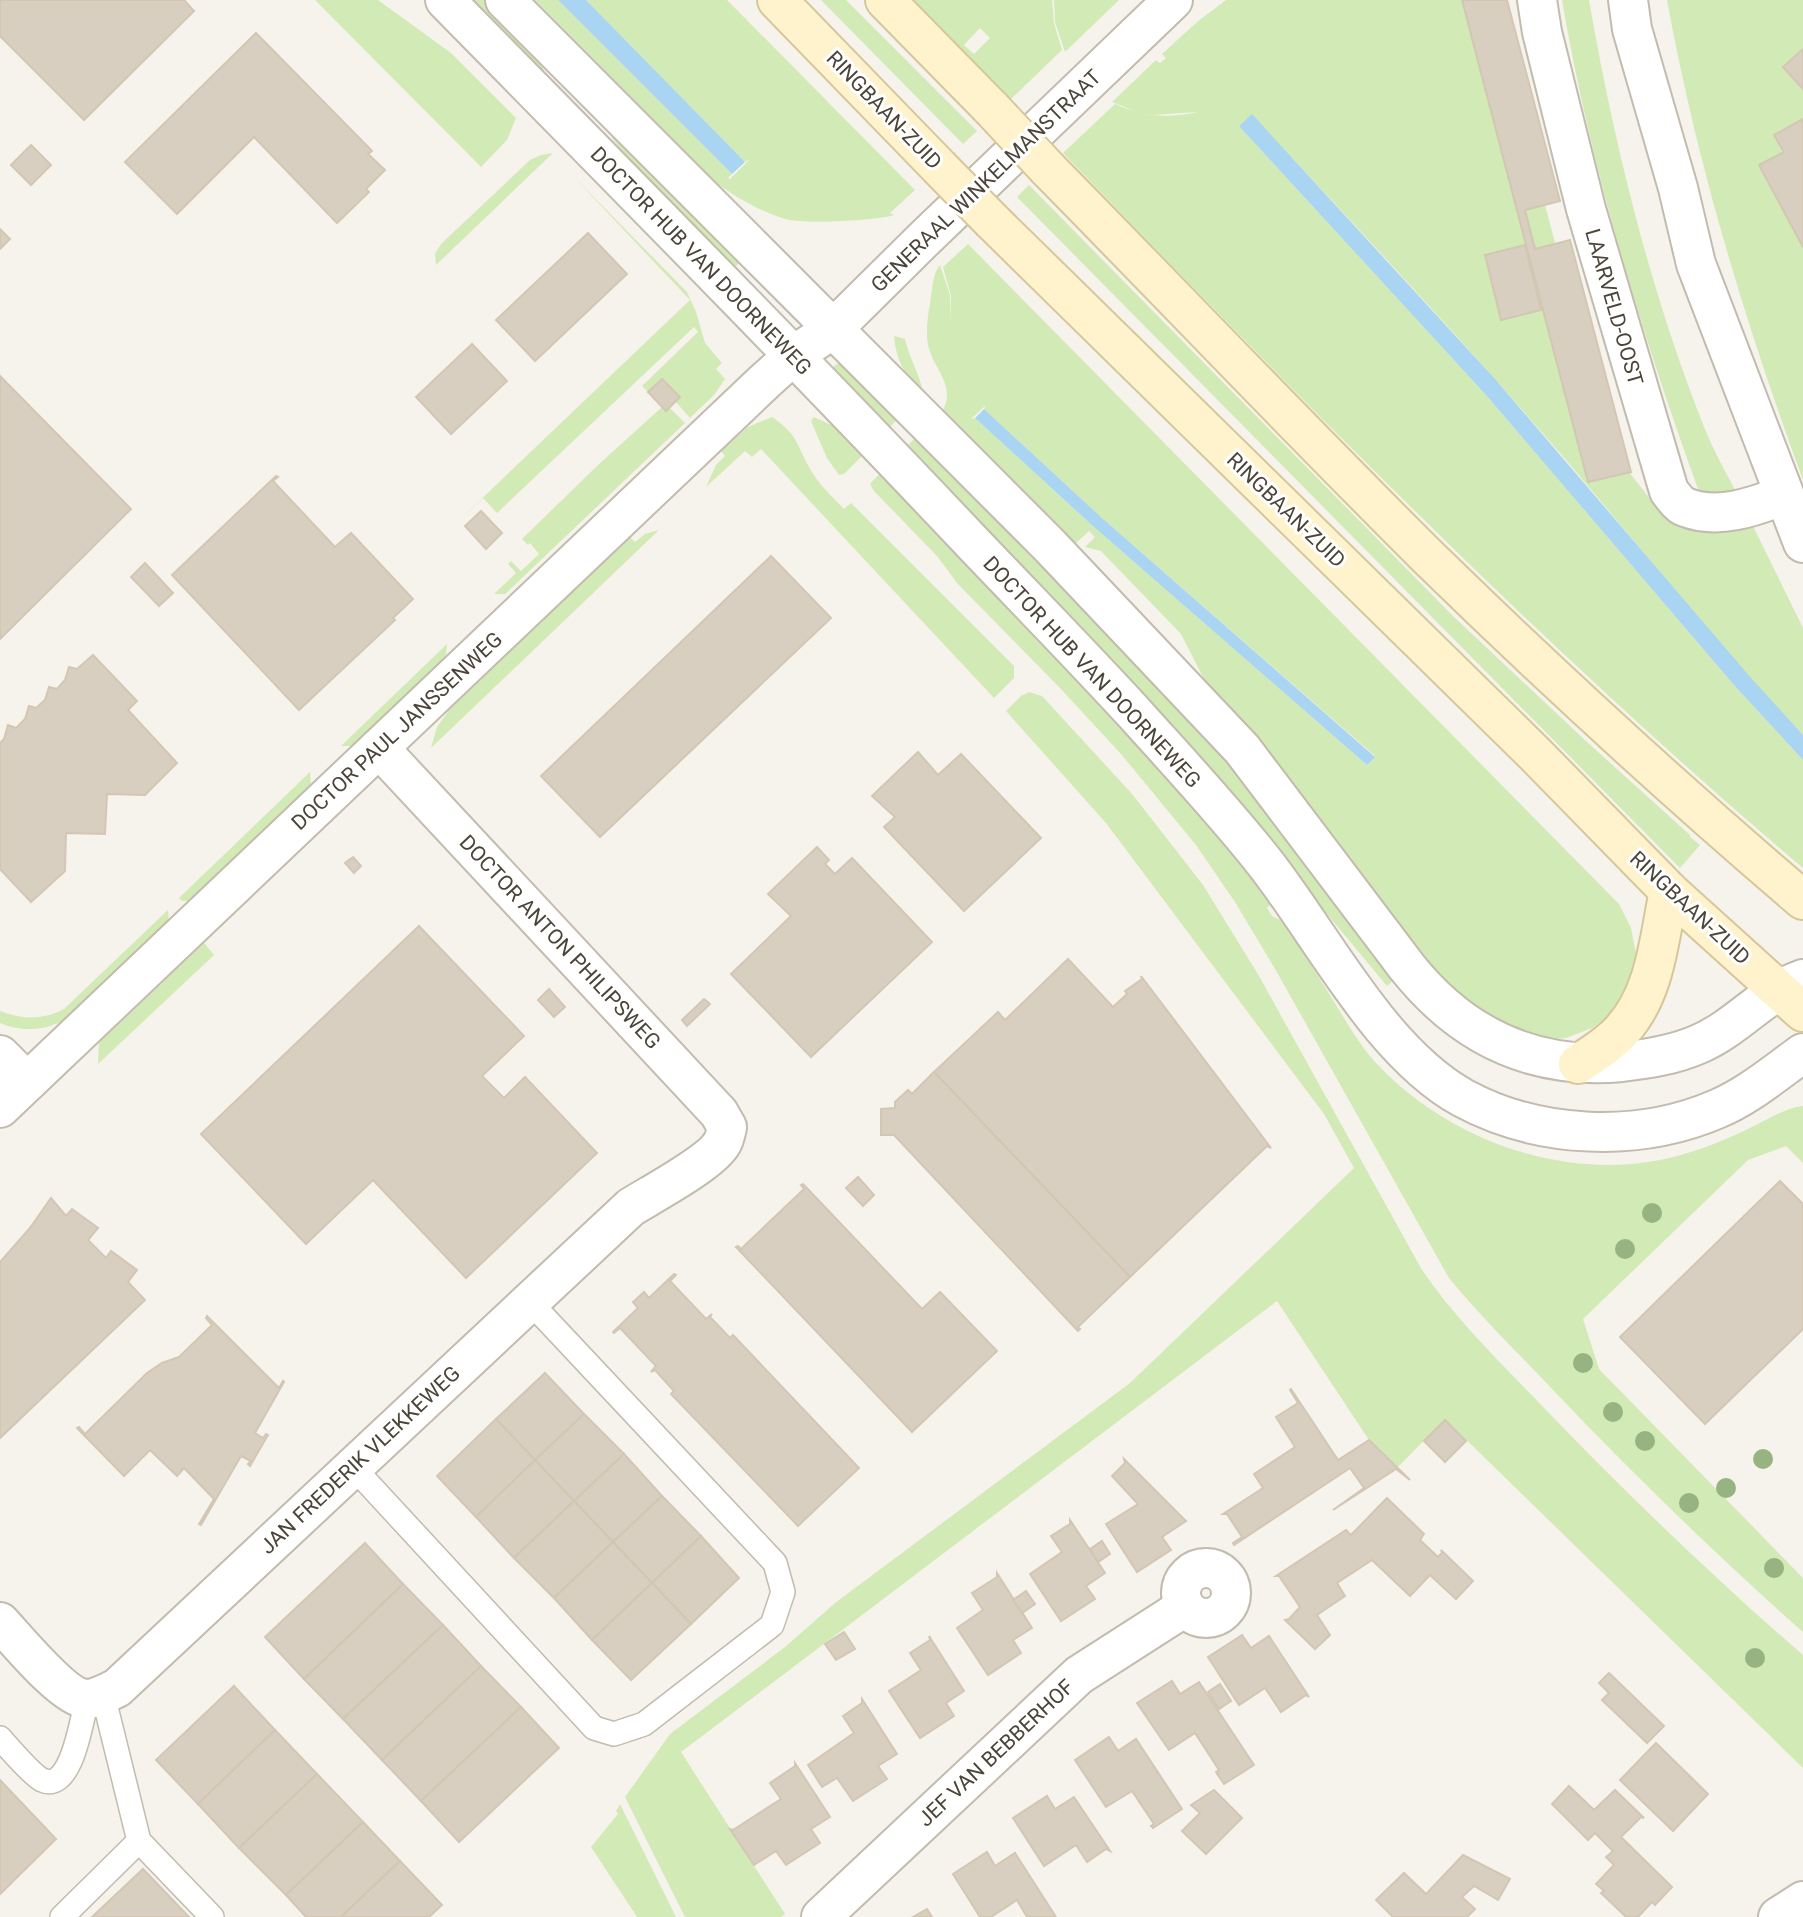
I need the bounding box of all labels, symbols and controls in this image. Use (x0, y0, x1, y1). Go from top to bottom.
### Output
street label: RINGBAAN-ZUID (822, 46, 946, 174)
street label: GENERAAL WINKELMANSTRAAT (866, 65, 1106, 297)
street label: DOCTOR HUB VAN DOORNEWEG (586, 142, 816, 380)
street label: LAARVELD-OOST (1580, 226, 1648, 388)
street label: RINGBAAN-ZUID (1222, 448, 1350, 572)
street label: DOCTOR HUB VAN DOORNEWEG (978, 551, 1206, 793)
street label: DOCTOR PAUL JANSSENWEG (287, 627, 507, 835)
street label: DOCTOR ANTON PHILIPSWEG (455, 830, 665, 1054)
street label: RINGBAAN-ZUID (1625, 846, 1755, 970)
street label: JAN FREDERIK VLEKKEWEG (255, 1361, 465, 1559)
street label: JEF VAN BEBBERHOF (913, 1675, 1079, 1831)

